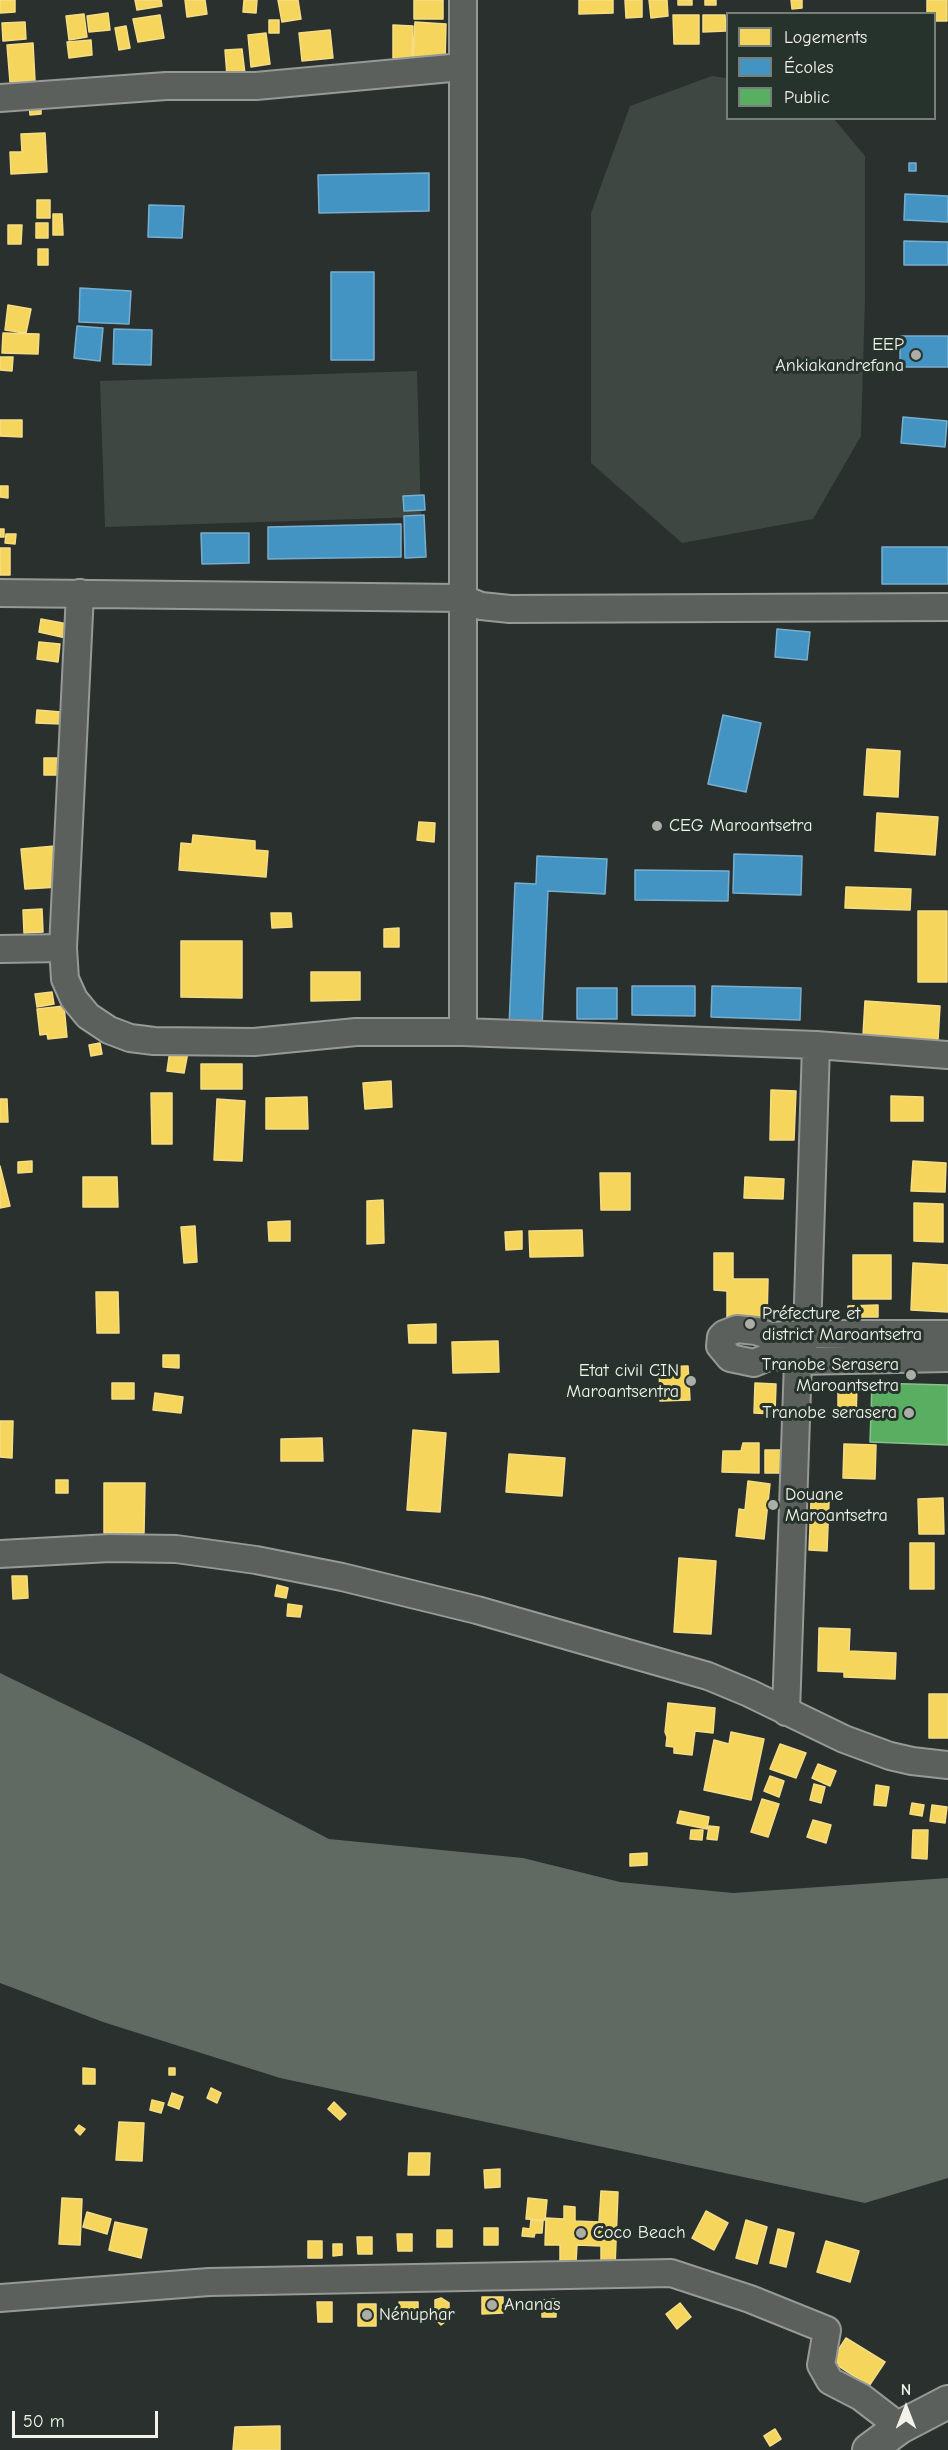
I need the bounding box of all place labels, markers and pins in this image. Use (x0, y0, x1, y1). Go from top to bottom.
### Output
place label: EEP Ankiakandrefana (775, 334, 904, 376)
marker: EEP Ankiakandrefana (909, 348, 923, 362)
place label: CEG Maroantsetra (669, 815, 812, 837)
marker: CEG Maroantsetra (650, 819, 664, 833)
place label: Préfecture et district Maroantsetra (762, 1303, 922, 1346)
marker: Préfecture et district Maroantsetra (743, 1317, 757, 1331)
place label: Tranobe Serasera Maroantsetra (762, 1354, 899, 1396)
place label: Etat civil CIN Maroantsentra (566, 1360, 679, 1402)
marker: Tranobe Serasera Maroantsetra (904, 1368, 918, 1382)
marker: Etat civil CIN Maroantsentra (684, 1374, 698, 1388)
place label: Tranobe serasera (762, 1402, 897, 1424)
marker: Tranobe serasera (902, 1406, 916, 1420)
place label: Douane Maroantsetra (785, 1484, 888, 1526)
marker: Douane Maroantsetra (766, 1498, 780, 1512)
place label: Coco Beach (593, 2222, 686, 2244)
marker: Coco Beach (574, 2226, 588, 2240)
place label: Ananas (504, 2294, 560, 2316)
marker: Ananas (485, 2298, 499, 2312)
place label: Nénuphar (379, 2304, 455, 2326)
marker: Nénuphar (360, 2308, 374, 2322)

